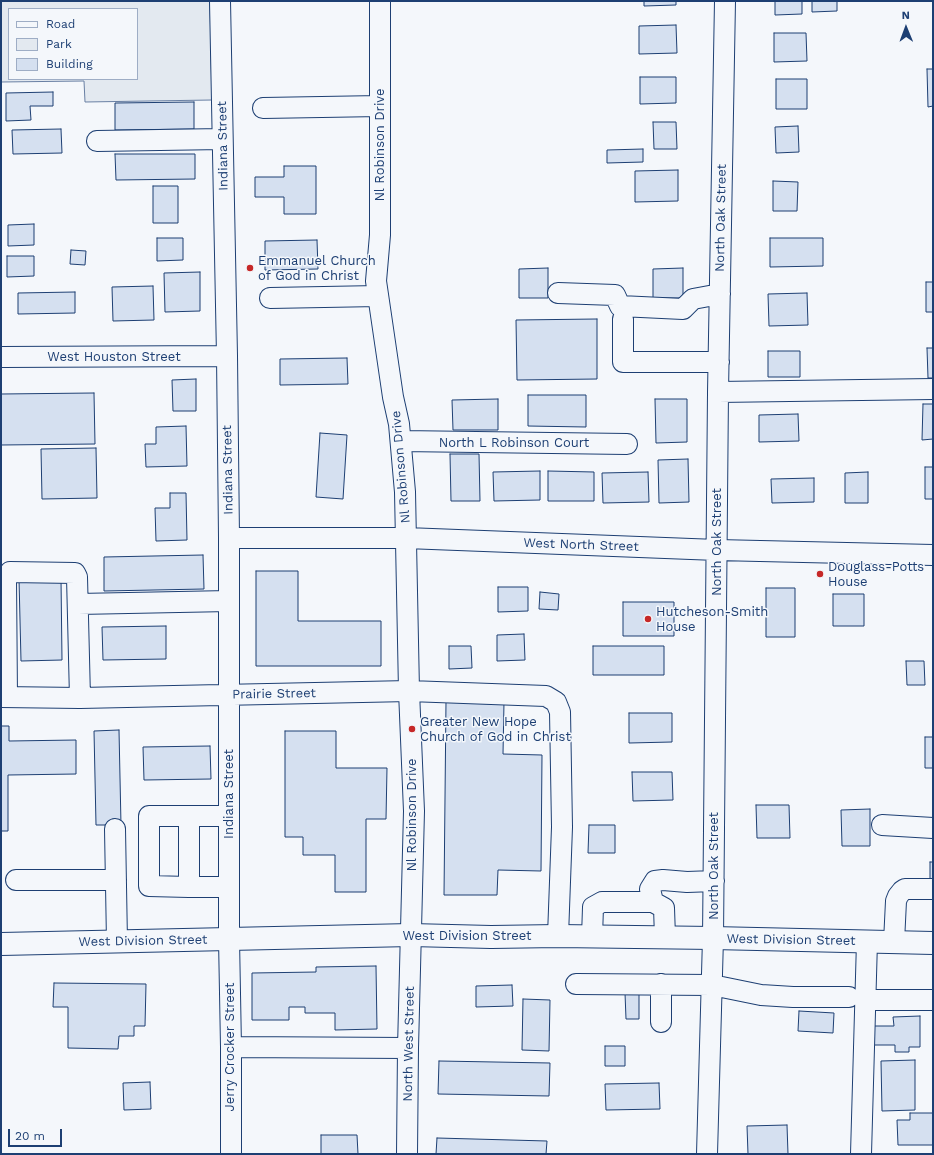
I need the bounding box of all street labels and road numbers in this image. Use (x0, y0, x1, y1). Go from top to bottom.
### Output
street label: Nl Robinson Drive (372, 88, 388, 202)
street label: Indiana Street (214, 101, 232, 191)
street label: North Oak Street (712, 164, 730, 272)
street label: West Houston Street (47, 349, 181, 365)
street label: Nl Robinson Drive (388, 410, 414, 524)
street label: Indiana Street (219, 425, 237, 515)
street label: North L Robinson Court (439, 435, 589, 451)
street label: North Oak Street (709, 488, 725, 596)
street label: West North Street (523, 535, 639, 555)
street label: Prairie Street (232, 685, 316, 703)
street label: Indiana Street (221, 749, 237, 839)
street label: Nl Robinson Drive (404, 758, 420, 872)
street label: North Oak Street (706, 812, 722, 920)
street label: West Division Street (403, 928, 531, 944)
street label: West Division Street (726, 931, 856, 949)
street label: West Division Street (78, 932, 208, 950)
street label: Jerry Crocker Street (222, 982, 238, 1112)
street label: North West Street (400, 986, 418, 1102)

